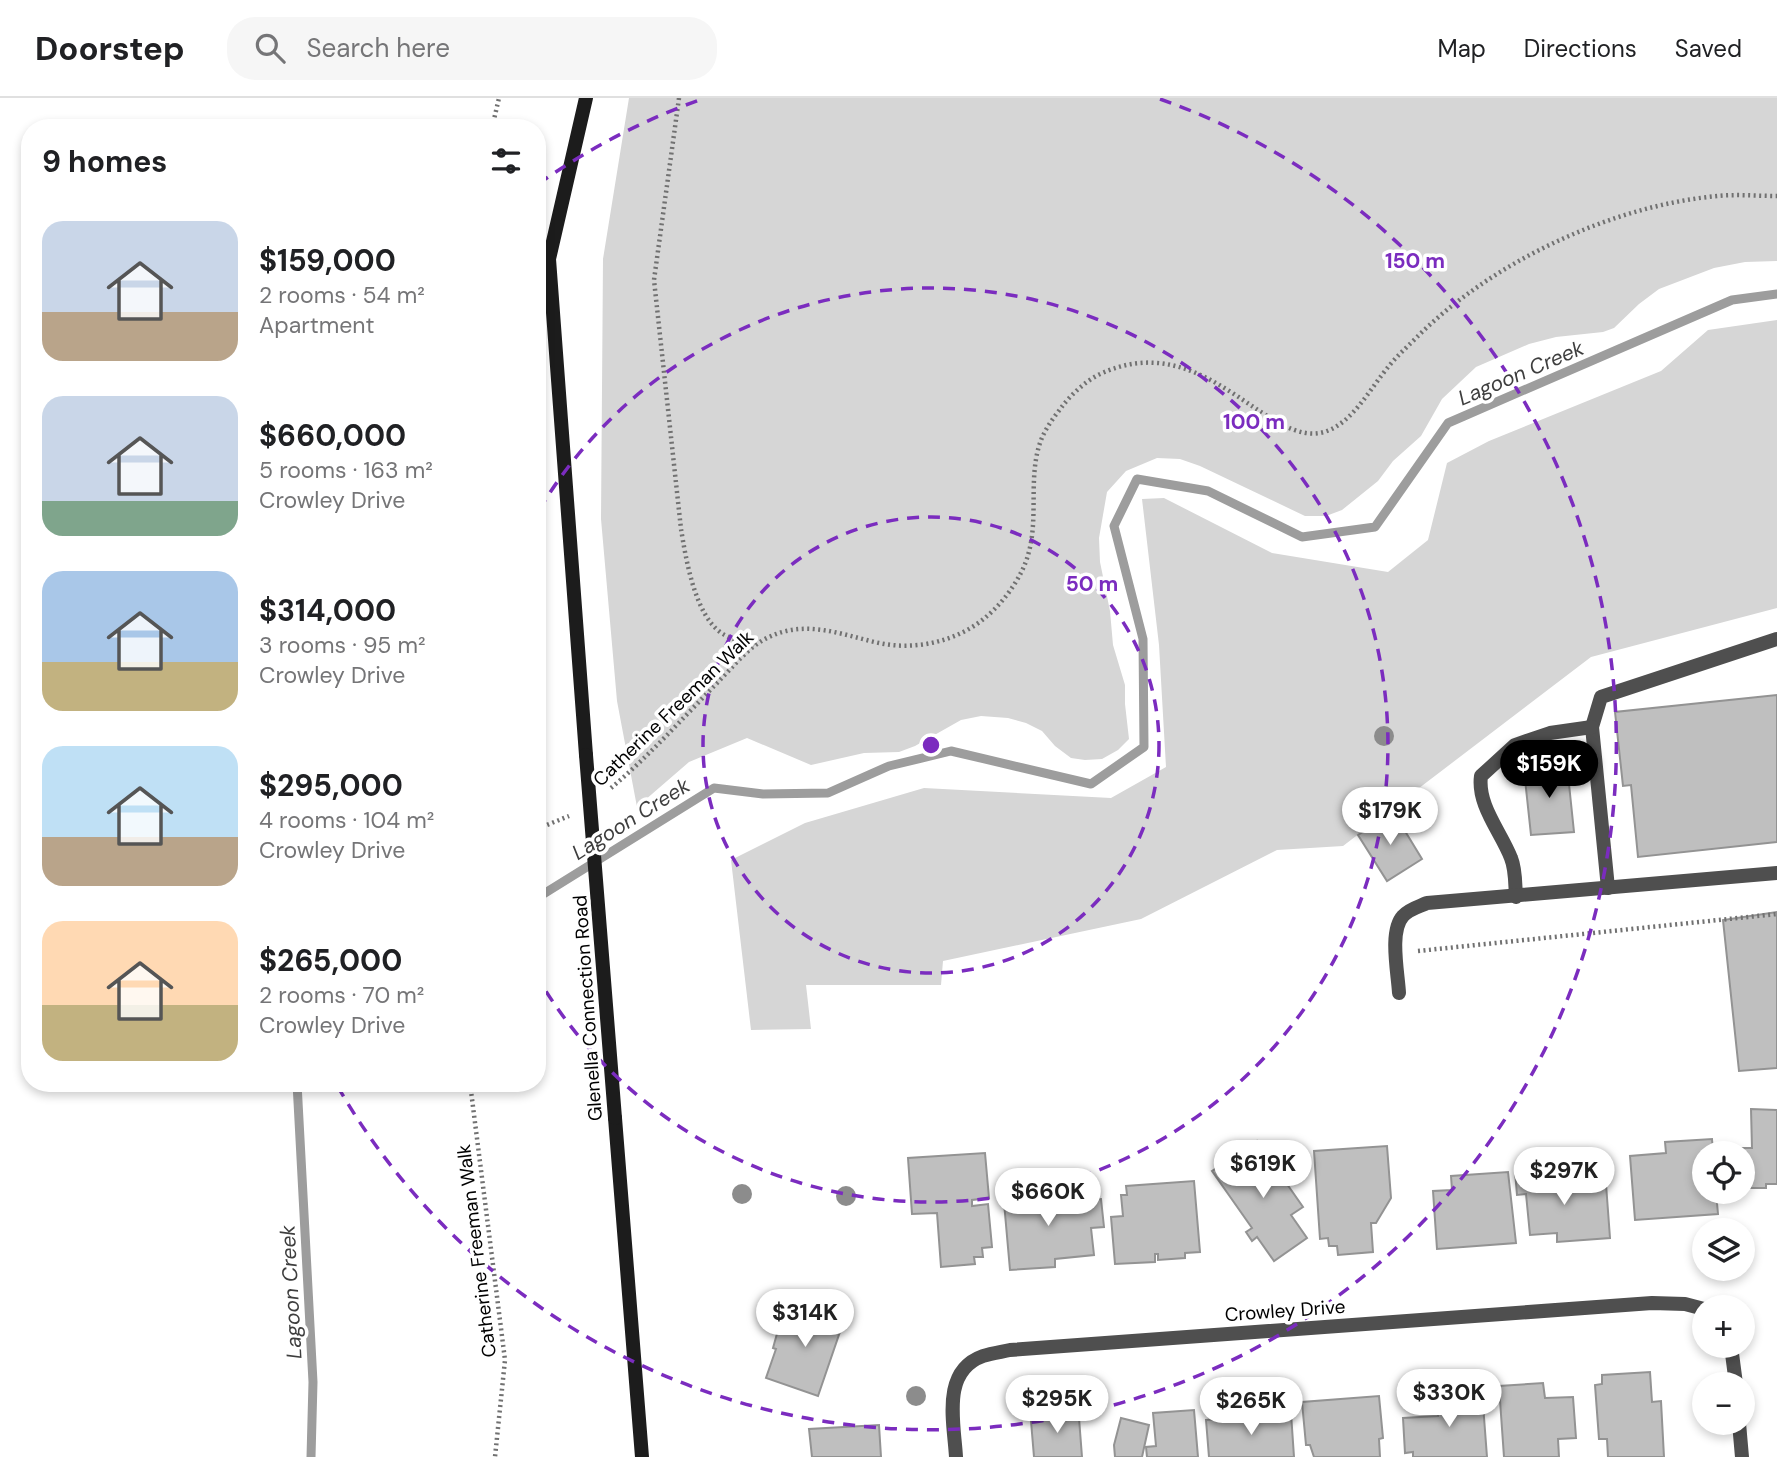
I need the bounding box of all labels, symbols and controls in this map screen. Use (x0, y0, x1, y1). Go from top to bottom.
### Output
search box (227, 17, 717, 80)
text: Doorstep (35, 27, 185, 70)
icon: search (251, 29, 289, 67)
text: Search here (307, 31, 450, 65)
text: Map (1438, 33, 1486, 64)
text: Directions (1524, 33, 1637, 64)
text: Saved (1675, 33, 1742, 64)
text: 9 homes (42, 142, 167, 181)
icon: filters (487, 142, 525, 180)
text: $159,000 (259, 241, 396, 280)
text: 150 m (1385, 247, 1445, 275)
icon: home (98, 249, 182, 333)
text: 2 rooms · 54 m² (259, 280, 425, 310)
text: Apartment (259, 310, 374, 340)
water label: Lagoon Creek (1454, 334, 1588, 412)
text: 100 m (1223, 408, 1285, 436)
text: $660,000 (259, 416, 406, 455)
icon: home (98, 424, 182, 508)
text: 5 rooms · 163 m² (259, 455, 433, 485)
text: Crowley Drive (259, 485, 405, 515)
text: 50 m (1066, 570, 1118, 598)
text: $314,000 (259, 591, 396, 630)
icon: home (98, 599, 182, 683)
street label: Catherine Freeman Walk (588, 625, 759, 792)
text: 3 rooms · 95 m² (259, 630, 426, 660)
text: Crowley Drive (259, 660, 405, 690)
centre of rings (919, 733, 943, 757)
pin: $159K (1500, 740, 1598, 800)
text: $159K (1516, 748, 1582, 778)
text: $295,000 (259, 766, 403, 805)
water label: Lagoon Creek (567, 771, 696, 866)
icon: home (98, 774, 182, 858)
pin: $179K (1341, 788, 1439, 847)
text: $179K (1358, 795, 1422, 825)
text: 4 rooms · 104 m² (259, 805, 434, 835)
text: Crowley Drive (259, 835, 405, 865)
street label: Glenella Connection Road (567, 894, 608, 1122)
text: $265,000 (259, 941, 402, 980)
icon: home (98, 949, 182, 1033)
text: 2 rooms · 70 m² (259, 980, 424, 1010)
text: Crowley Drive (259, 1010, 405, 1040)
pin: $619K (1214, 1140, 1312, 1200)
map controls (1692, 1141, 1755, 1435)
button: locate (1692, 1141, 1755, 1204)
street label: Catherine Freeman Walk (451, 1143, 502, 1359)
text: $619K (1230, 1148, 1296, 1178)
pin: $297K (1515, 1148, 1613, 1207)
text: $297K (1530, 1155, 1598, 1185)
pin: $660K (999, 1168, 1097, 1228)
text: $660K (1011, 1176, 1085, 1206)
button: layers (1692, 1218, 1755, 1281)
water label: Lagoon Creek (273, 1224, 308, 1360)
pin: $314K (756, 1290, 854, 1349)
street label: Crowley Drive (1224, 1294, 1346, 1327)
button: + (1692, 1295, 1755, 1358)
text: $314K (772, 1297, 838, 1327)
pin: $330K (1400, 1370, 1498, 1429)
button: − (1692, 1372, 1755, 1435)
pin: $295K (1008, 1376, 1106, 1435)
text: $330K (1413, 1377, 1485, 1407)
pin: $265K (1202, 1378, 1300, 1437)
text: $295K (1022, 1383, 1093, 1413)
text: $265K (1216, 1385, 1286, 1415)

